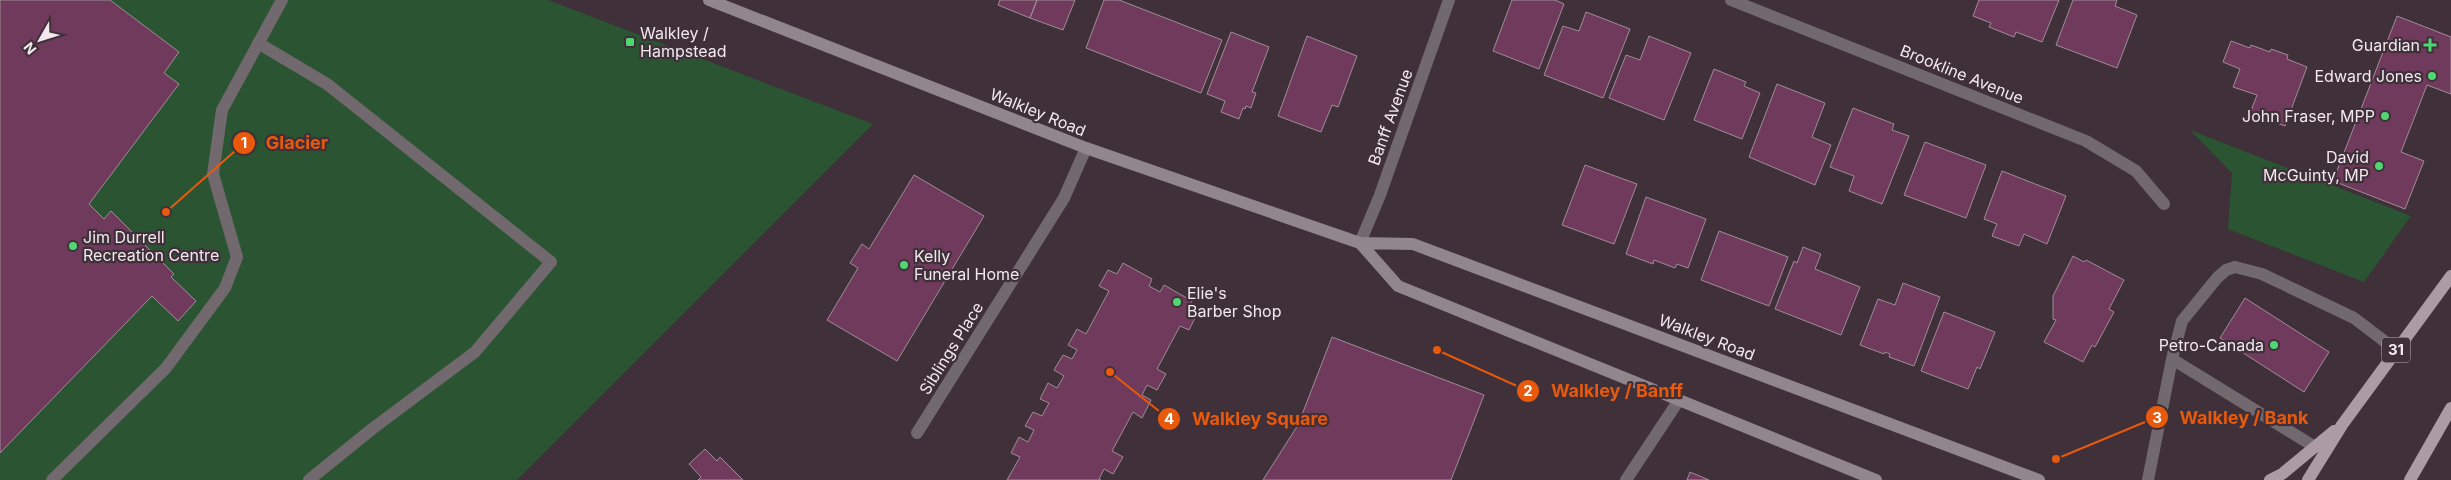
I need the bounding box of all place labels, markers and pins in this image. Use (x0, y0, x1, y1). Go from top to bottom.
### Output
place label: Walkley / Hampstead (640, 23, 726, 61)
place label: Guardian (2352, 35, 2420, 55)
marker: Walkley / Hampstead (624, 36, 636, 48)
marker: Guardian (2424, 39, 2436, 51)
place label: Edward Jones (2315, 66, 2422, 86)
marker: Edward Jones (2426, 70, 2438, 82)
place label: John Fraser, MPP (2242, 106, 2375, 126)
marker: John Fraser, MPP (2379, 110, 2391, 122)
callout: Glacier (231, 126, 339, 159)
place label: David McGuinty, MP (2263, 147, 2369, 185)
marker: David McGuinty, MP (2373, 160, 2385, 172)
place label: Jim Durrell Recreation Centre (83, 227, 219, 265)
marker: Jim Durrell Recreation Centre (67, 240, 79, 252)
place label: Kelly Funeral Home (914, 246, 1019, 284)
marker: Kelly Funeral Home (898, 259, 910, 271)
place label: Elie's Barber Shop (1187, 283, 1282, 321)
marker: Elie's Barber Shop (1171, 296, 1183, 308)
place label: Petro-Canada (2159, 335, 2264, 355)
marker: Petro-Canada (2268, 339, 2280, 351)
callout: Walkley / Banff (1516, 374, 1693, 407)
callout: Walkley / Bank (2144, 401, 2318, 434)
callout: Walkley Square (1157, 403, 1338, 436)

